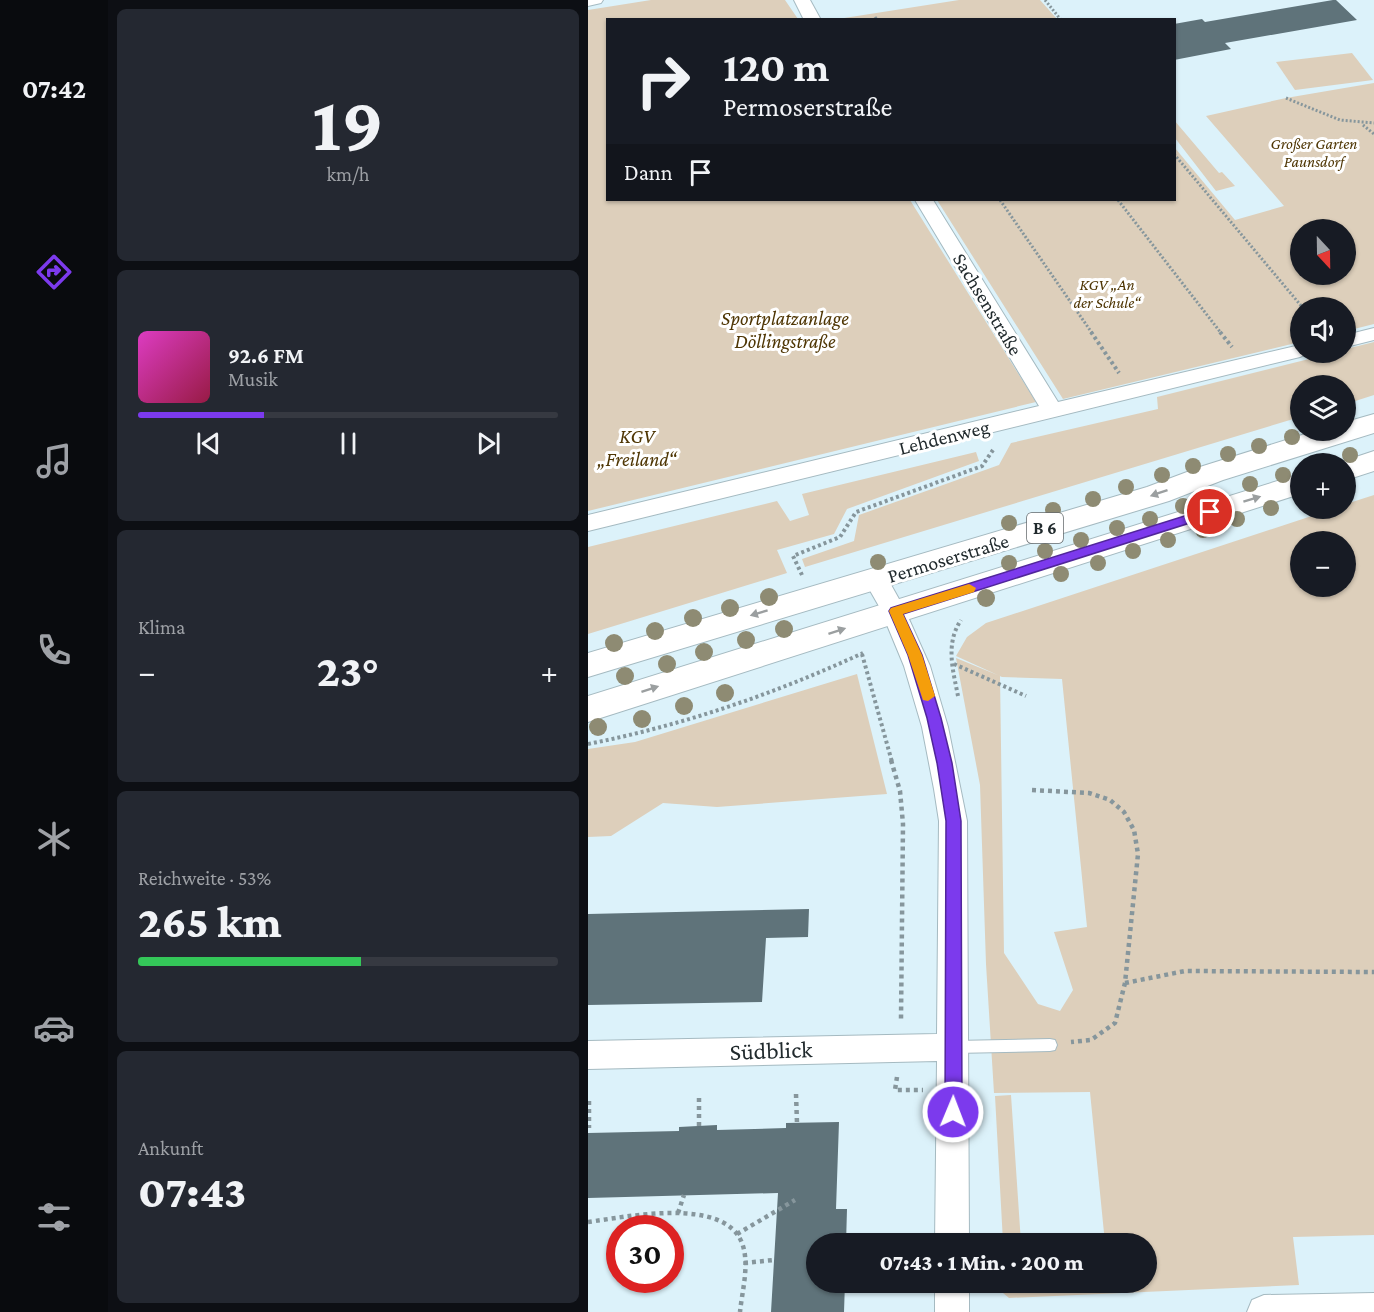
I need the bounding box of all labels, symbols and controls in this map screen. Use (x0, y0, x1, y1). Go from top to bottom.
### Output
icon: right (624, 42, 702, 120)
text: 120 m (723, 43, 829, 90)
text: 07:42 (22, 74, 86, 104)
text: 19 (312, 80, 384, 167)
text: Permoserstraße (723, 92, 892, 122)
park label: Großer Garten Paunsdorf (1271, 135, 1357, 171)
icon: arrive (684, 156, 717, 189)
text: Dann (624, 160, 672, 185)
text: km/h (326, 163, 370, 185)
north arrow (1290, 219, 1356, 285)
map controls (1290, 219, 1356, 597)
street label: Sachsenstraße (949, 249, 1027, 359)
icon: directions (33, 251, 75, 293)
park label: KGV „An der Schule“ (1073, 276, 1142, 311)
button: sound (1290, 297, 1356, 363)
park label: Sportplatzanlage Döllingstraße (721, 307, 849, 353)
text: 92.6 FM (228, 343, 304, 368)
text: Musik (228, 368, 278, 390)
button: layers (1290, 375, 1356, 441)
street label: Lehdenweg (896, 415, 992, 460)
park label: KGV „Freiland“ (596, 425, 678, 470)
icon: previous (192, 427, 225, 460)
icon: pause (332, 427, 365, 460)
icon: next (472, 427, 505, 460)
icon: music (33, 440, 75, 482)
button: + (1290, 453, 1356, 519)
pin (1184, 486, 1235, 537)
one-way arrow (1149, 489, 1167, 499)
one-way arrow (1243, 494, 1261, 504)
icon: arrive (1193, 495, 1226, 528)
road number: B 6 (1027, 513, 1063, 543)
street label: Permoserstraße (885, 529, 1011, 587)
button: − (1290, 531, 1356, 597)
one-way arrow (750, 609, 768, 618)
text: Klima (138, 616, 185, 638)
one-way arrow (828, 625, 846, 635)
icon: phone (33, 629, 75, 671)
text: 23° (317, 646, 379, 696)
text: − (138, 653, 155, 690)
text: + (541, 653, 558, 690)
one-way arrow (641, 684, 659, 693)
icon: climate (33, 818, 75, 860)
text: Reichweite · 53% (138, 867, 271, 889)
text: 265 km (138, 897, 282, 947)
icon: car (33, 1007, 75, 1049)
street label: Südblick (729, 1035, 813, 1065)
position arrow (921, 1080, 985, 1144)
text: Ankunft (138, 1137, 203, 1159)
text: 07:43 (138, 1167, 246, 1217)
icon: filters (33, 1196, 75, 1238)
speed limit sign: 30 (606, 1215, 684, 1293)
text: 07:43 · 1 Min. · 200 m (879, 1250, 1084, 1275)

